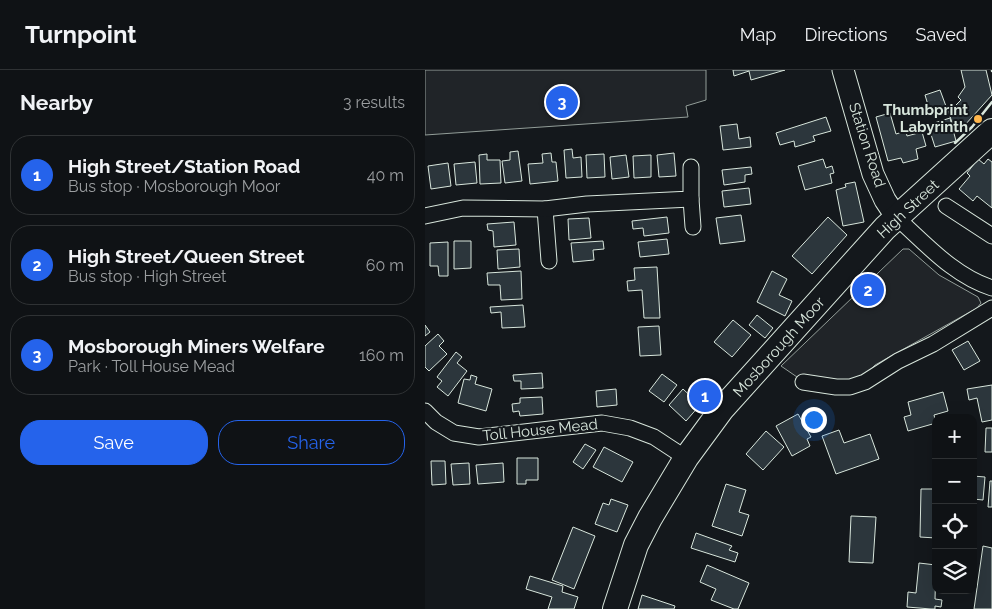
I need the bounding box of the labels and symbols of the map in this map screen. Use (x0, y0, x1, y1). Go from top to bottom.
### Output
pin: 3 (546, 83, 578, 121)
street label: Station Road (845, 100, 889, 190)
place label: Thumbprint Labyrinth (883, 101, 968, 136)
marker: Thumbprint Labyrinth (972, 113, 984, 125)
street label: High Street (873, 176, 943, 242)
pin: 2 (852, 271, 884, 309)
street label: Mosborough Moor (729, 293, 829, 401)
pin: 1 (689, 377, 721, 415)
your location (801, 407, 827, 433)
street label: Toll House Mead (481, 415, 599, 445)

